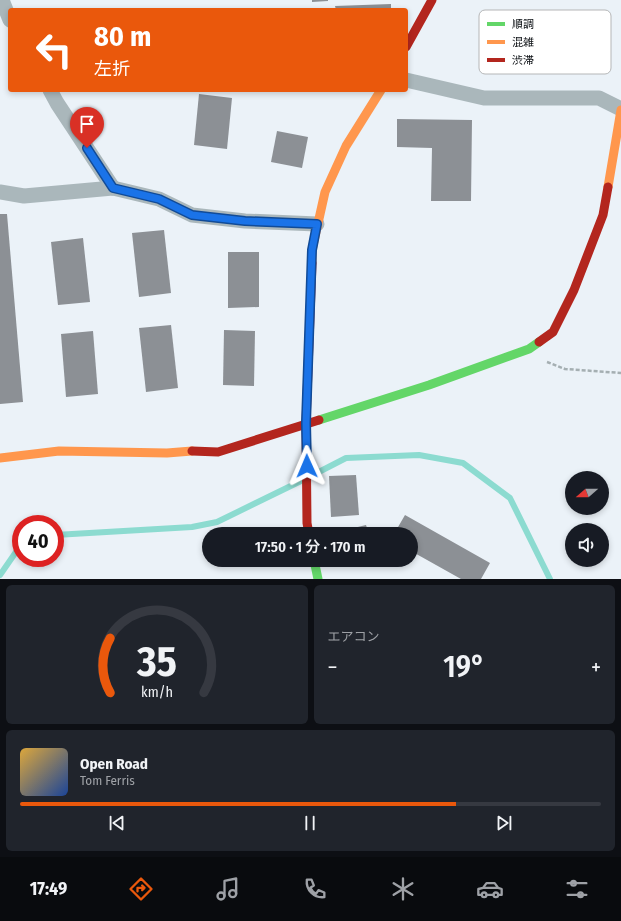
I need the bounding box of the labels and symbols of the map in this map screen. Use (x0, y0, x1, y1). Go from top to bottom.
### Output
legend (479, 10, 611, 74)
text: 順調 (512, 18, 534, 31)
text: 混雑 (512, 36, 534, 49)
text: 渋滞 (512, 54, 534, 67)
pin (70, 107, 104, 148)
position arrow (286, 445, 328, 487)
north arrow (565, 471, 609, 515)
speed limit sign: 40 (12, 515, 64, 567)

